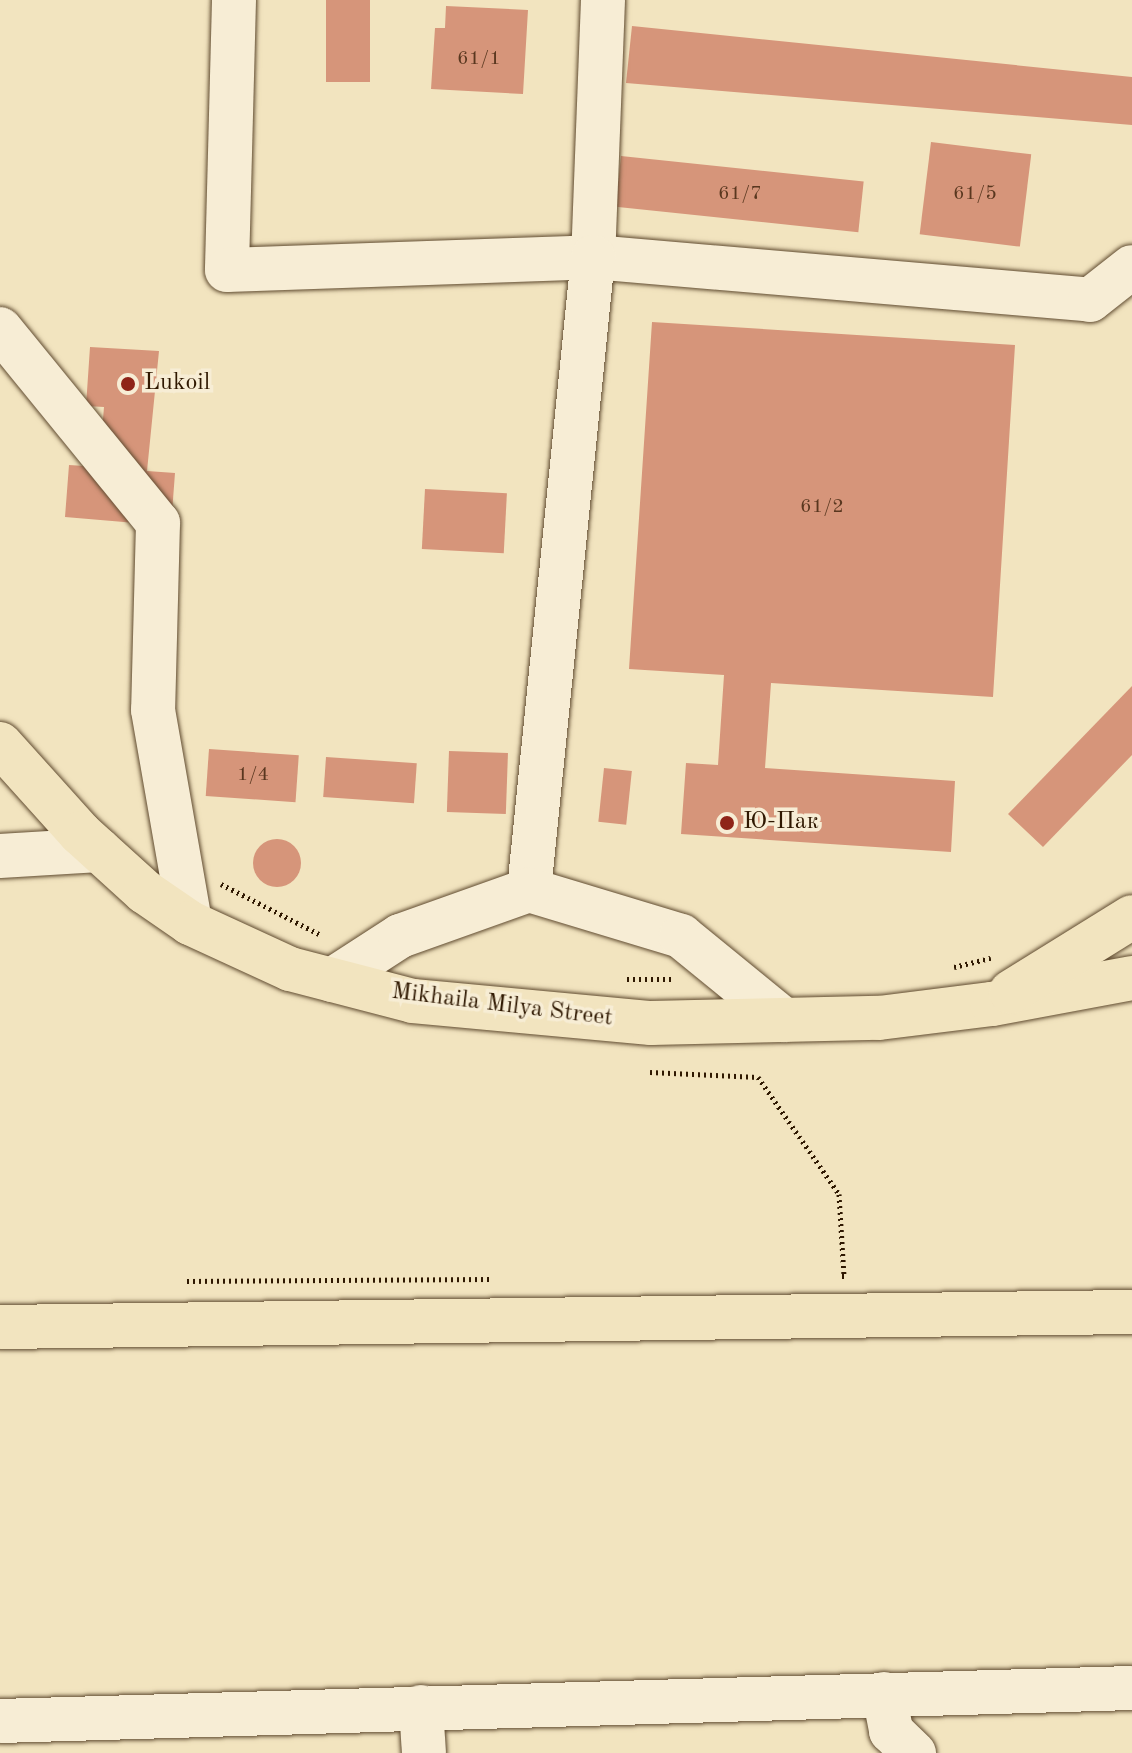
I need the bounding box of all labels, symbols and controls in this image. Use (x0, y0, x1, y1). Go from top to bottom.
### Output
house number: 61/1 (457, 47, 501, 71)
house number: 61/7 (718, 182, 762, 206)
house number: 61/5 (953, 182, 997, 206)
place label: Lukoil (144, 370, 210, 398)
marker: Lukoil (119, 375, 137, 393)
house number: 61/2 (800, 495, 844, 519)
house number: 1/4 (237, 763, 269, 787)
place label: Ю-Пак (743, 809, 819, 837)
marker: Ю-Пак (718, 814, 736, 832)
street label: Mikhaila Milya Street (390, 978, 614, 1034)

